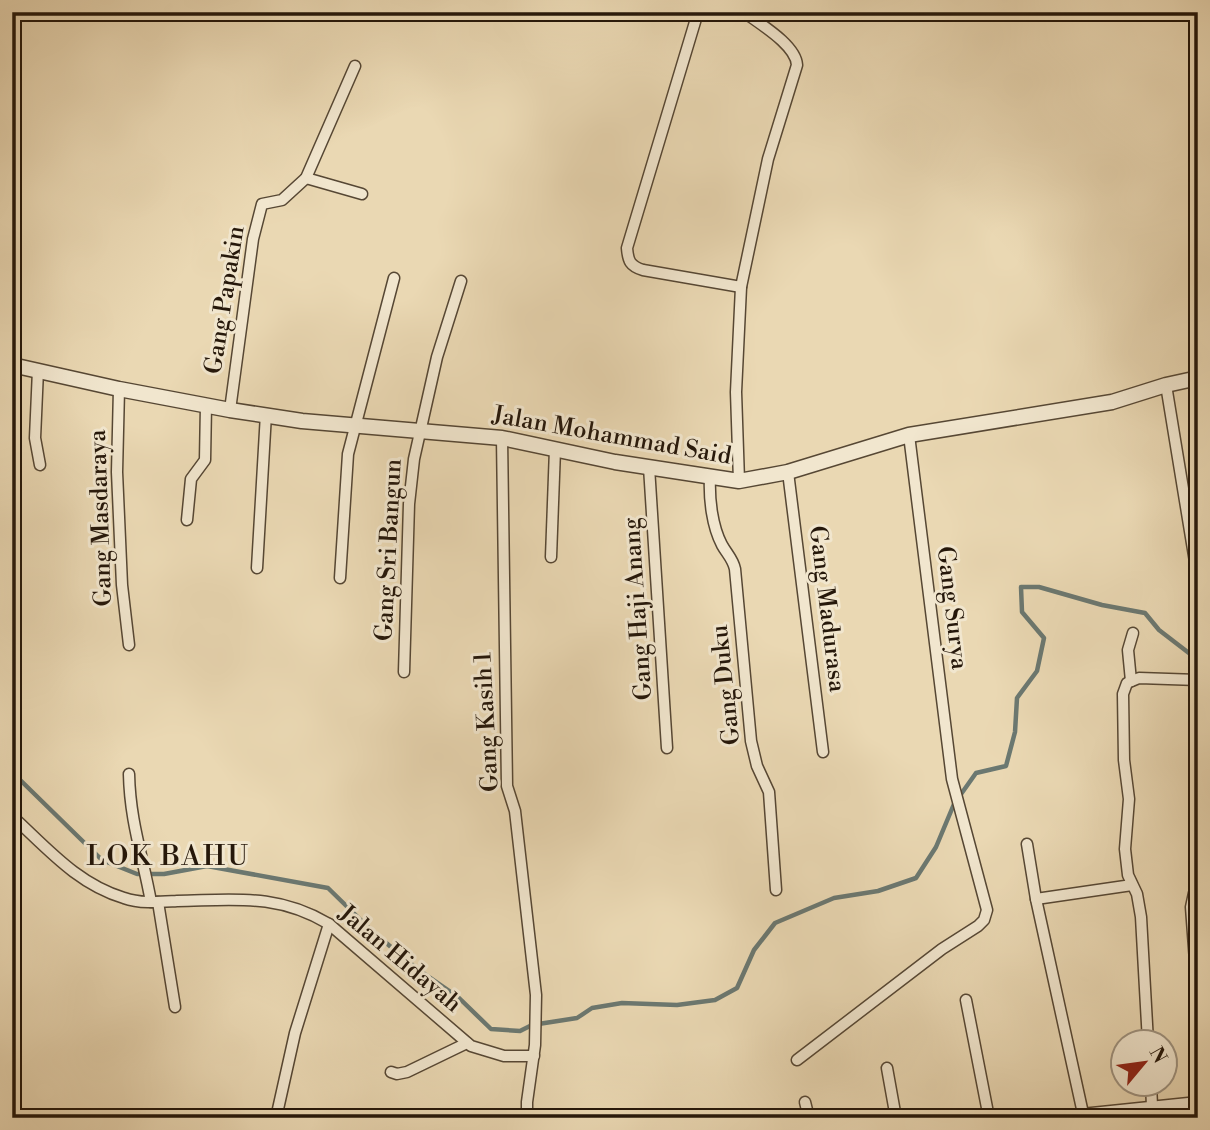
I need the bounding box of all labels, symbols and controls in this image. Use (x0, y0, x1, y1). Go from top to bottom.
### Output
street label: Gang Papakin (198, 224, 252, 376)
street label: Jalan Mohammad Said (489, 400, 734, 472)
street label: Gang Masdaraya (83, 428, 119, 607)
street label: Gang Sri Bangun (369, 458, 409, 642)
street label: Gang Haji Anang (617, 516, 659, 701)
street label: Gang Madurasa (802, 524, 852, 695)
street label: Gang Surya (930, 545, 975, 672)
street label: Gang Duku (705, 623, 747, 747)
street label: Gang Kasih 1 (468, 651, 506, 793)
district label: LOK BAHU (86, 839, 250, 874)
street label: Jalan Hidayah (332, 898, 468, 1019)
north arrow (1108, 1028, 1178, 1098)
text: N (1144, 1043, 1172, 1068)

